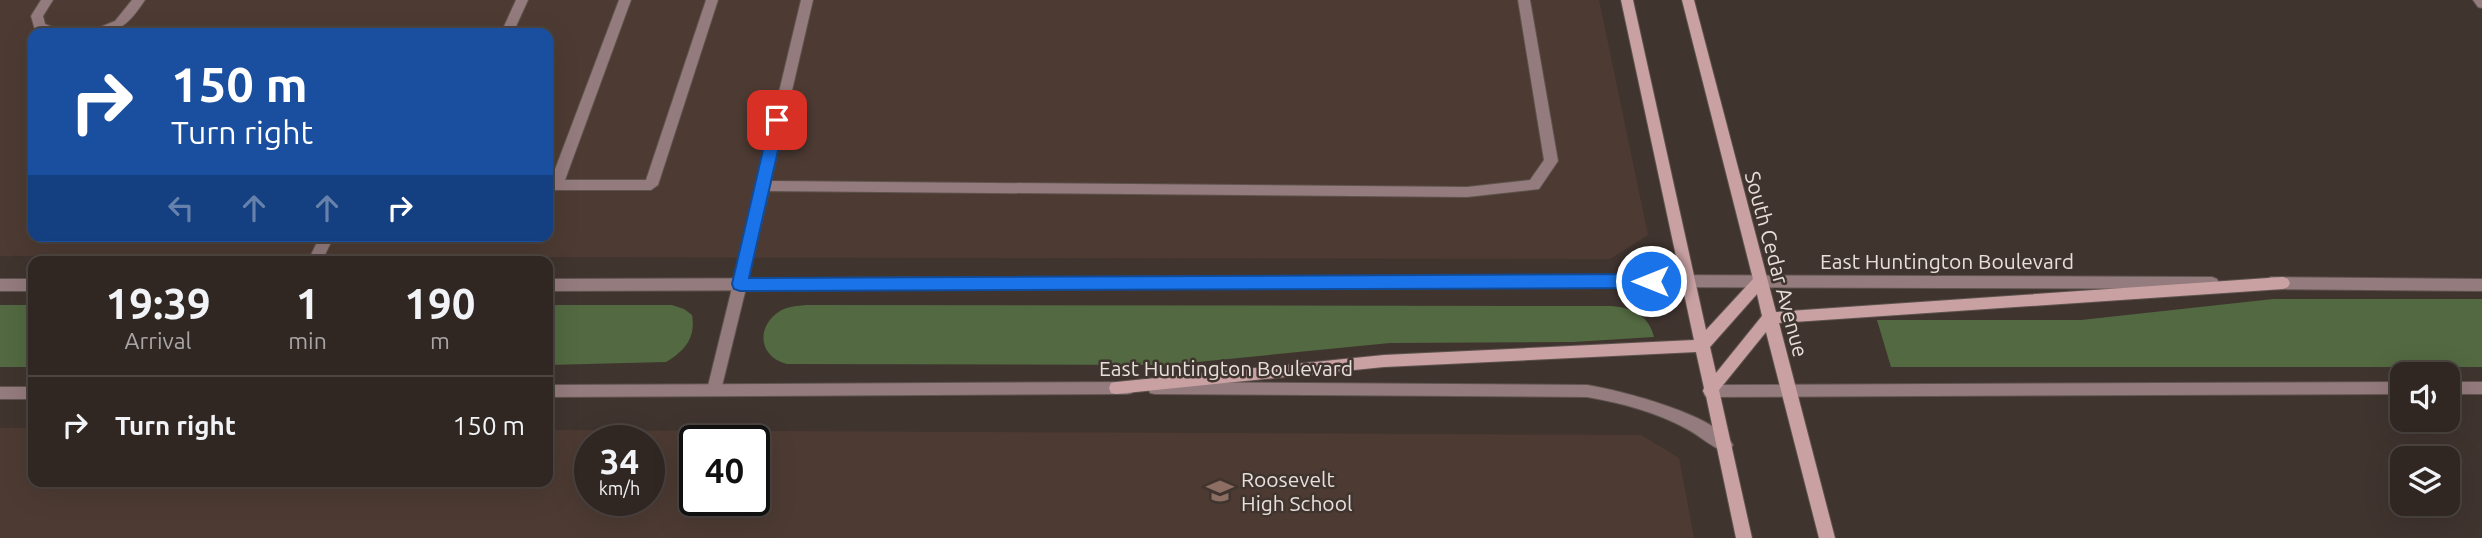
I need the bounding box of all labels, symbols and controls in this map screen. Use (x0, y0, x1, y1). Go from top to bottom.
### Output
icon: right (56, 56, 147, 147)
text: 150 m (171, 56, 308, 111)
pin (747, 90, 807, 150)
icon: arrive (758, 101, 796, 139)
text: Turn right (171, 114, 313, 150)
street label: South Cedar Avenue (1741, 168, 1813, 360)
icon: left (162, 189, 200, 227)
icon: ahead (235, 189, 273, 227)
icon: ahead (308, 189, 346, 227)
icon: right (381, 189, 419, 227)
position arrow (1614, 244, 1688, 318)
street label: East Huntington Boulevard (1820, 249, 2074, 273)
text: 19:39 (106, 280, 211, 327)
text: 1 (296, 280, 319, 327)
text: 190 (404, 280, 475, 327)
text: Arrival (125, 328, 192, 353)
text: min (288, 328, 327, 353)
text: m (430, 328, 450, 353)
street label: East Huntington Boulevard (1099, 356, 1353, 380)
map controls (2390, 362, 2460, 516)
button: sound (2390, 362, 2460, 432)
icon: right (56, 406, 94, 444)
text: Turn right (115, 411, 236, 440)
text: 150 m (453, 411, 525, 440)
speed limit sign: 40 (679, 425, 770, 516)
text: 34 (600, 441, 639, 481)
button: layers (2390, 446, 2460, 516)
place label: Roosevelt High School (1241, 467, 1352, 515)
school or university icon: Roosevelt High School (1205, 476, 1235, 506)
text: km/h (599, 478, 640, 498)

